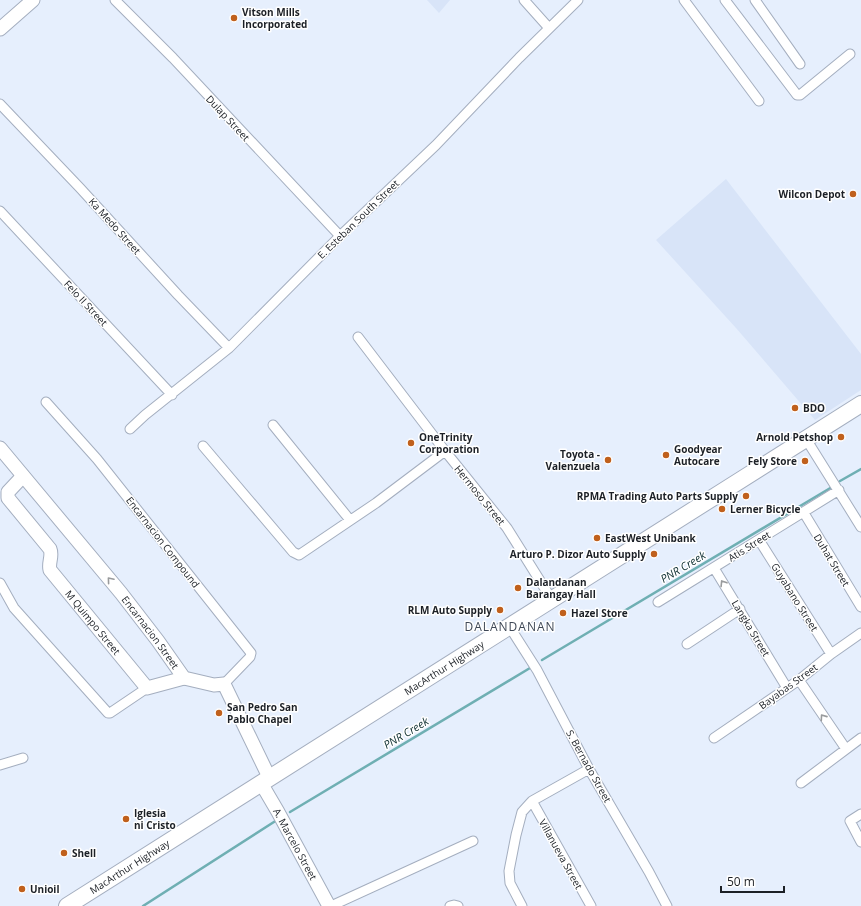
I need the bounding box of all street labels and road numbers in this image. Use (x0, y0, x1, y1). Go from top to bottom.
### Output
street label: Dulap Street (203, 92, 253, 144)
street label: E. Esteban South Street (314, 176, 402, 262)
street label: Ka Medo Street (86, 195, 144, 258)
street label: Felo II Street (61, 277, 111, 329)
street label: Hermoso Street (451, 462, 509, 528)
street label: Encarnacion Compound (123, 494, 203, 590)
street label: Atis Street (725, 527, 773, 565)
street label: Duhat Street (811, 531, 853, 589)
street label: Guyabano Street (768, 560, 822, 634)
street label: M Quimpo Street (62, 587, 124, 658)
street label: Encarnacion Street (119, 593, 183, 672)
street label: Langka Street (729, 597, 774, 659)
street label: MacArthur Highway (401, 637, 487, 698)
street label: Bayabas Street (756, 660, 821, 712)
street label: S. Bernado Street (563, 727, 615, 805)
street label: A. Marcelo Street (270, 805, 321, 883)
street label: Villanueva Street (536, 816, 586, 892)
street label: MacArthur Highway (87, 835, 173, 897)

